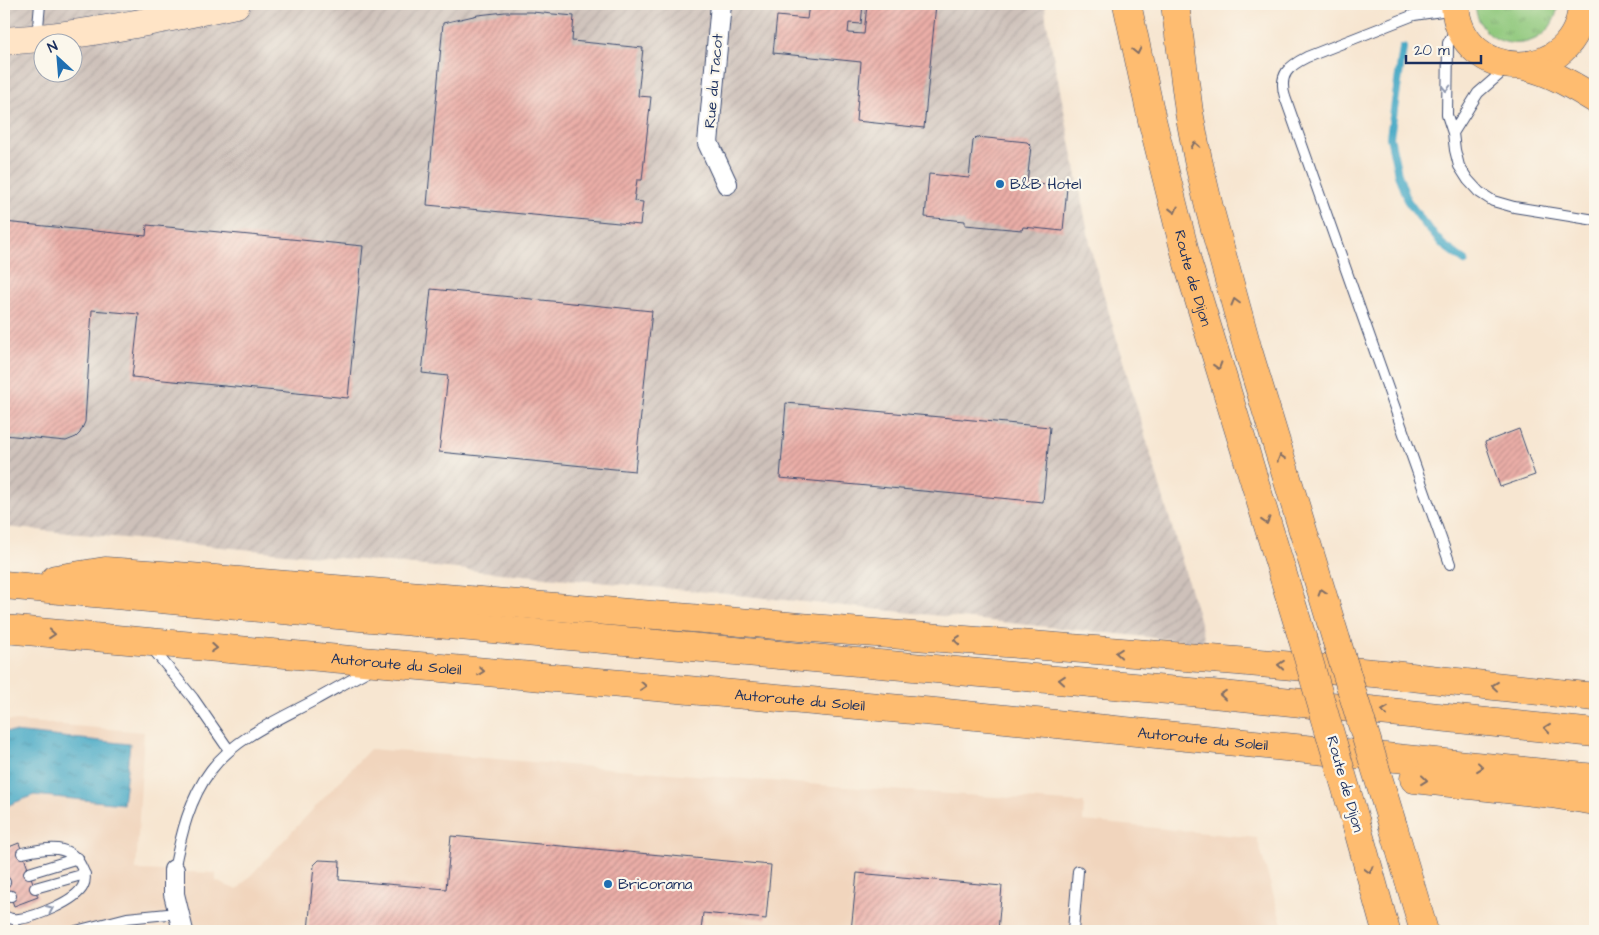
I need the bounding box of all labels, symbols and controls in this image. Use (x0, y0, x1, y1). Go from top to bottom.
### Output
north arrow (32, 32, 82, 82)
scale bar (1406, 32, 1482, 64)
street label: Rue du Tacot (699, 33, 729, 129)
text: N (44, 36, 61, 58)
text: 20 m (1414, 40, 1450, 61)
one-way arrow (1131, 47, 1142, 56)
one-way arrow (1441, 84, 1452, 92)
one-way arrow (1191, 140, 1201, 149)
place label: B&B Hotel (1010, 174, 1081, 195)
marker: B&B Hotel (994, 178, 1006, 190)
one-way arrow (1169, 205, 1179, 213)
street label: Route de Dijon (1169, 228, 1217, 329)
one-way arrow (1230, 299, 1240, 307)
one-way arrow (1213, 361, 1223, 370)
one-way arrow (1276, 454, 1286, 463)
one-way arrow (1261, 517, 1271, 525)
one-way arrow (1317, 589, 1327, 597)
one-way arrow (49, 628, 57, 639)
one-way arrow (952, 635, 960, 646)
one-way arrow (210, 642, 218, 653)
one-way arrow (1114, 647, 1122, 658)
street label: Autoroute du Soleil (330, 648, 463, 680)
one-way arrow (1276, 660, 1284, 671)
one-way arrow (477, 665, 485, 676)
one-way arrow (1057, 675, 1065, 686)
one-way arrow (639, 680, 647, 691)
one-way arrow (1490, 681, 1498, 692)
street label: Autoroute du Soleil (734, 684, 866, 716)
one-way arrow (1219, 690, 1227, 701)
one-way arrow (1381, 706, 1389, 717)
street label: Autoroute du Soleil (1137, 722, 1269, 756)
one-way arrow (1542, 723, 1550, 734)
street label: Route de Dijon (1321, 733, 1369, 835)
one-way arrow (1477, 761, 1485, 772)
one-way arrow (1420, 774, 1428, 785)
one-way arrow (1364, 865, 1374, 873)
place label: Bricorama (618, 874, 693, 895)
marker: Bricorama (602, 878, 614, 890)
one-way arrow (45, 905, 54, 915)

